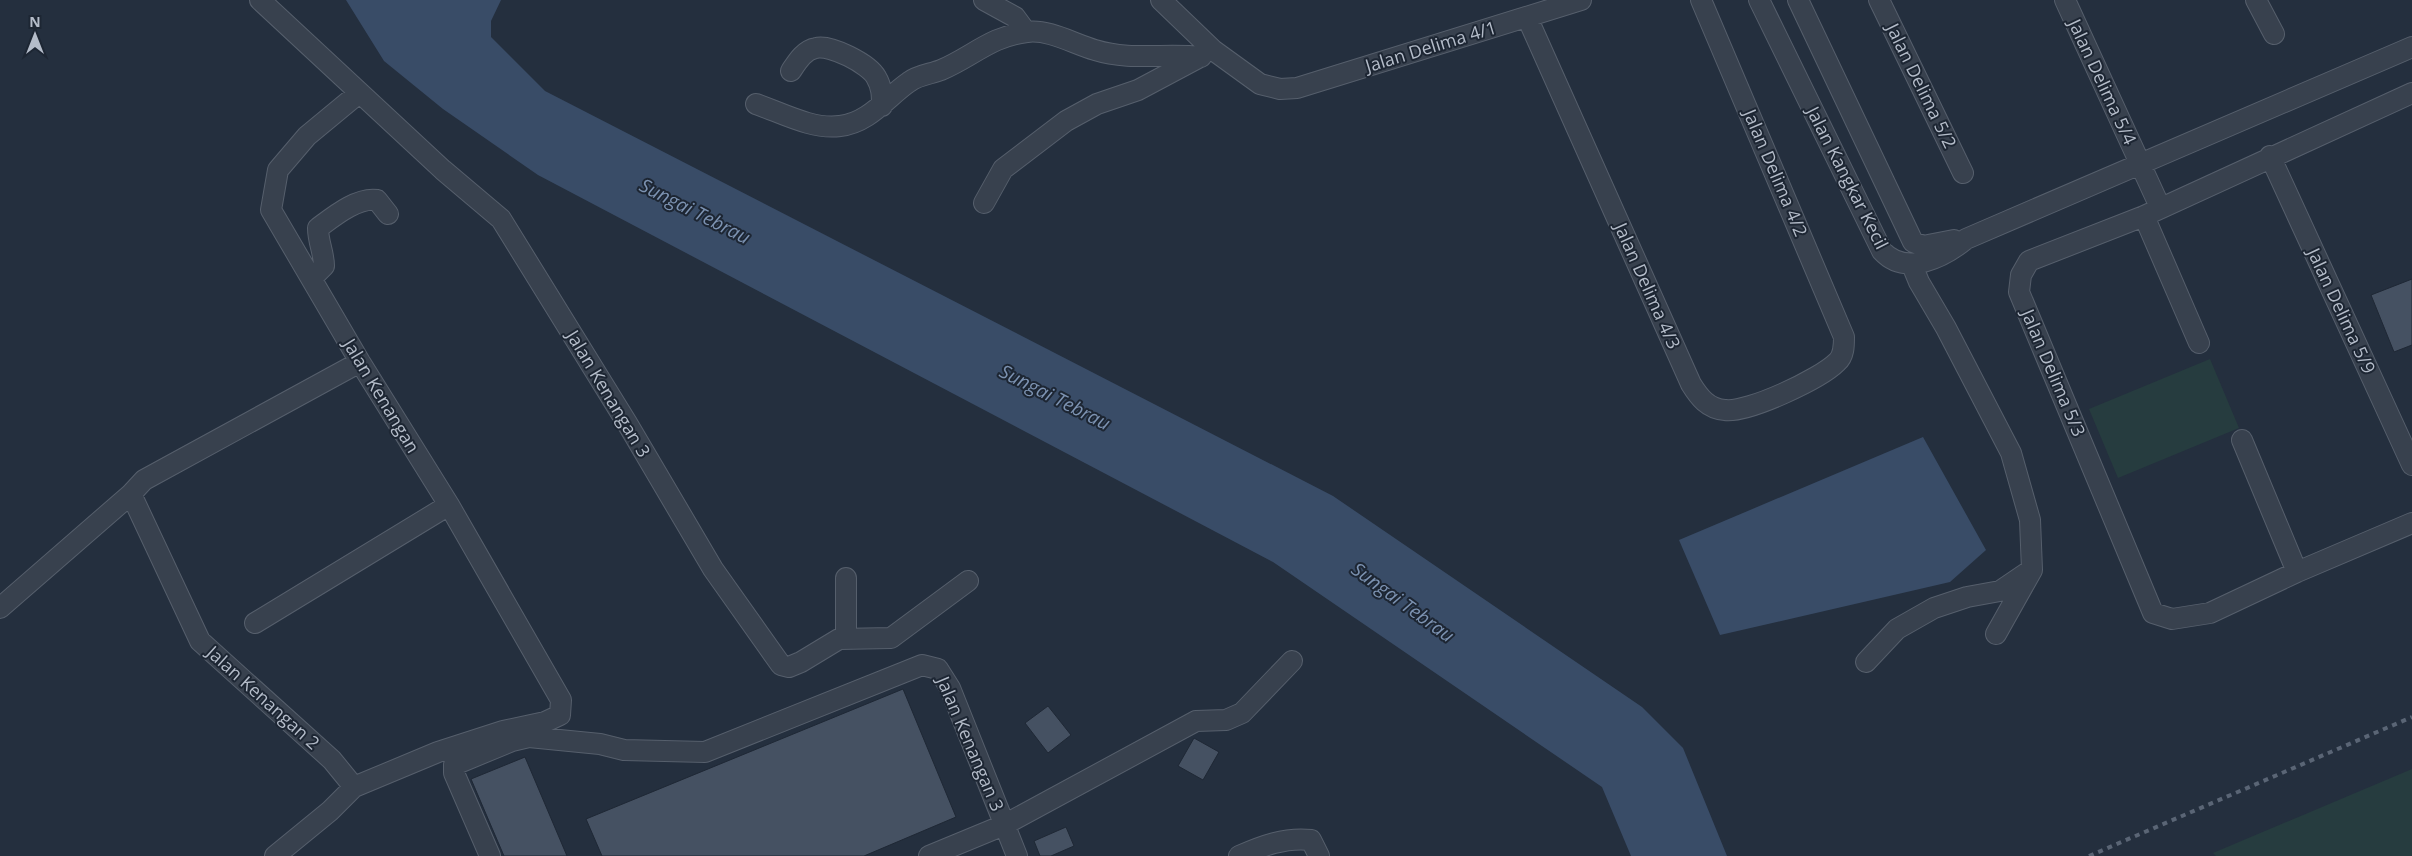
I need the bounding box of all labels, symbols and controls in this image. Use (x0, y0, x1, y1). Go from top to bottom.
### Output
north arrow (10, 10, 60, 60)
text: N (29, 12, 41, 31)
street label: Jalan Delima 5/4 (2062, 13, 2142, 148)
street label: Jalan Delima 4/1 (1360, 15, 1499, 78)
street label: Jalan Delima 5/2 (1880, 17, 1962, 152)
street label: Jalan Kangkar Kecil (1801, 100, 1894, 253)
street label: Jalan Delima 4/2 (1738, 104, 1814, 240)
water label: Sungai Tebrau (635, 172, 755, 250)
street label: Jalan Delima 4/3 (1609, 217, 1687, 353)
street label: Jalan Delima 5/9 (2301, 242, 2381, 377)
street label: Jalan Delima 5/3 (2016, 304, 2092, 440)
street label: Jalan Kenangan 3 (560, 324, 656, 461)
street label: Jalan Kenangan (337, 332, 425, 457)
water label: Sungai Tebrau (995, 358, 1115, 436)
water label: Sungai Tebrau (1346, 556, 1460, 648)
street label: Jalan Kenangan 2 (201, 639, 325, 754)
street label: Jalan Kenangan 3 (931, 671, 1010, 815)

